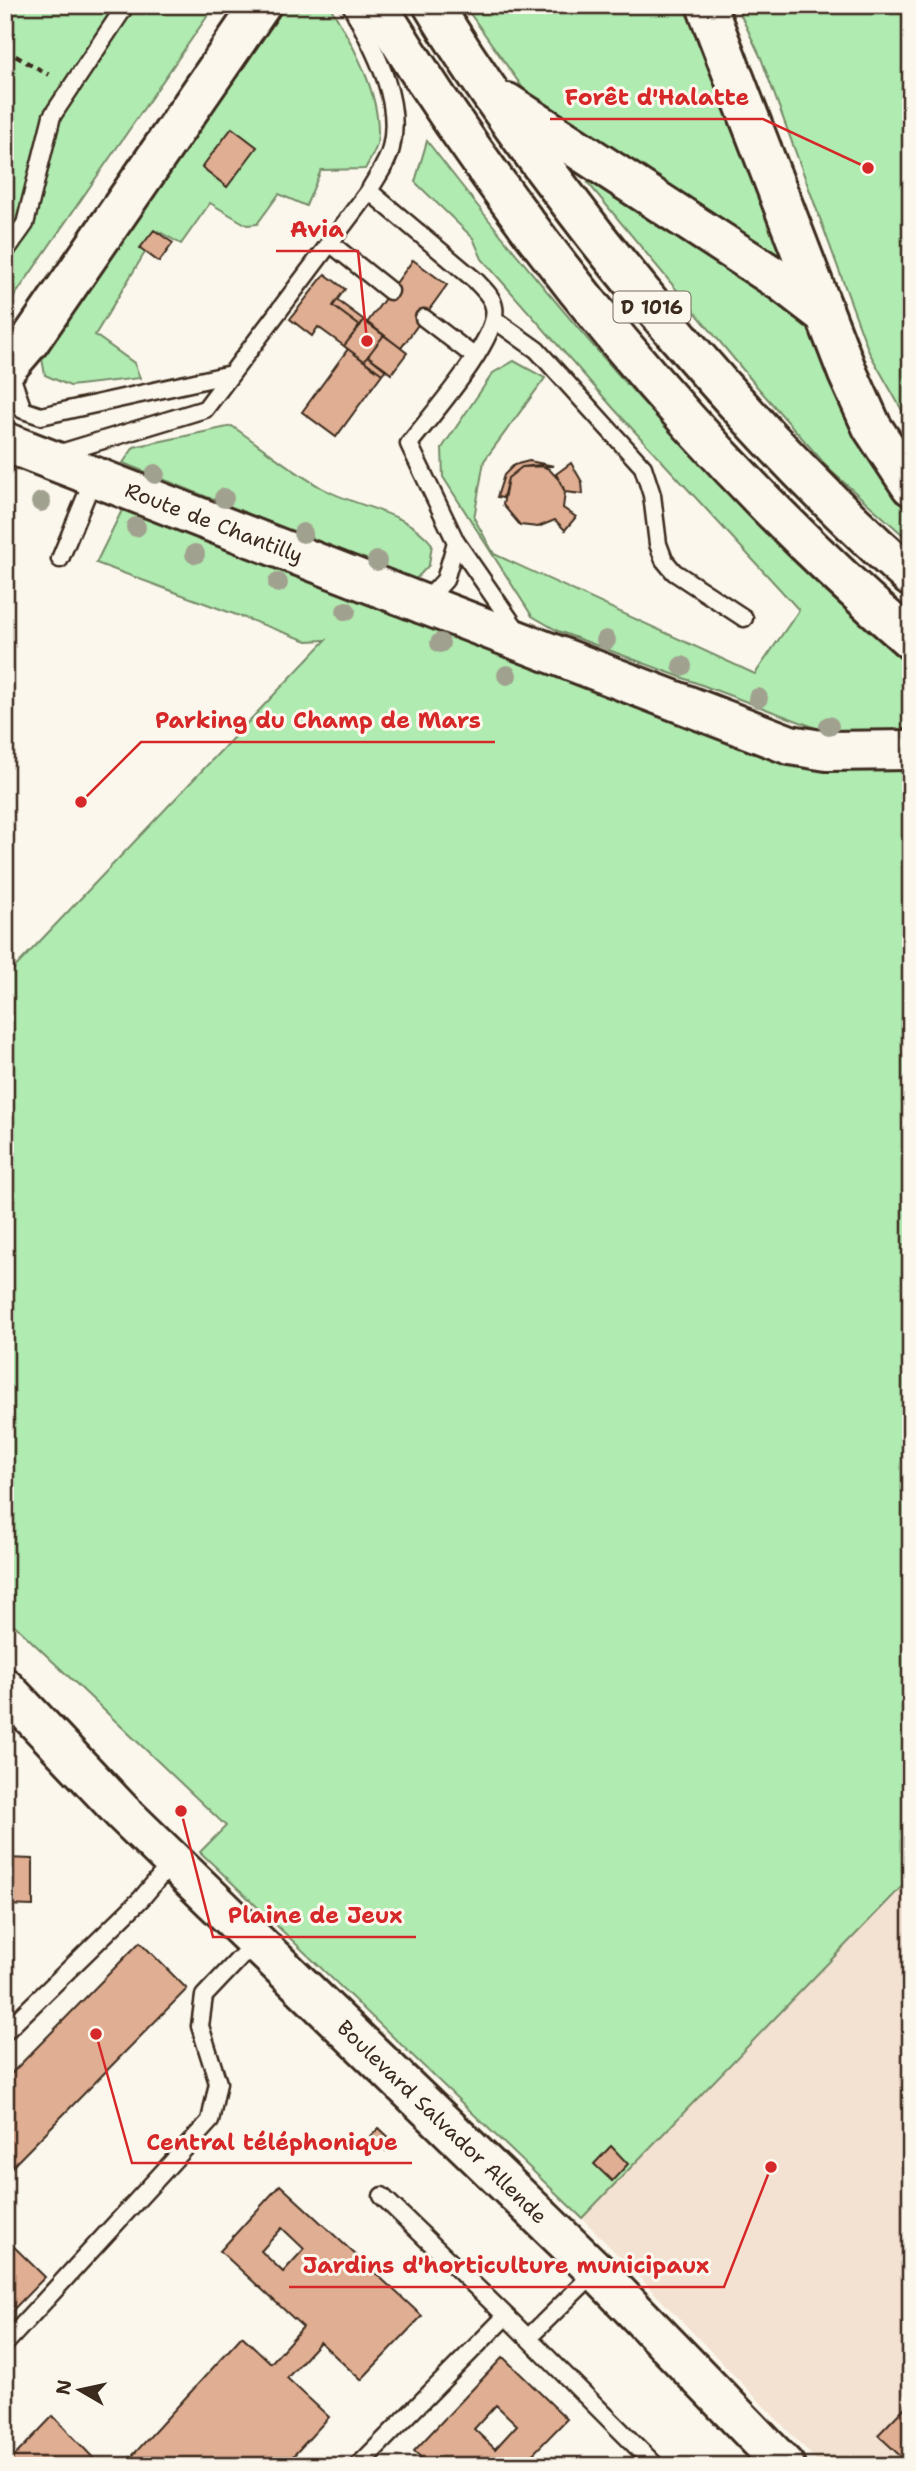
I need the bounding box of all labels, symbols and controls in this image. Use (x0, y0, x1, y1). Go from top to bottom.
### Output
callout: Forêt d'Halatte (550, 75, 763, 119)
text: Forêt d'Halatte (565, 82, 749, 112)
callout: Avia (276, 207, 358, 251)
text: Avia (290, 214, 344, 244)
road number: D 1016 (614, 292, 690, 322)
street label: Route de Chantilly (121, 476, 307, 570)
callout: Parking du Champ de Mars (141, 698, 495, 742)
text: Parking du Champ de Mars (155, 705, 481, 735)
callout: Plaine de Jeux (213, 1893, 416, 1937)
text: Plaine de Jeux (228, 1900, 402, 1930)
street label: Boulevard Salvador Allende (331, 2014, 553, 2230)
callout: Central téléphonique (132, 2119, 412, 2163)
text: Central téléphonique (146, 2127, 398, 2157)
callout: Jardins d'horticulture municipaux (289, 2243, 724, 2287)
text: Jardins d'horticulture municipaux (303, 2250, 709, 2280)
north arrow (46, 2356, 116, 2426)
text: N (50, 2378, 77, 2397)

